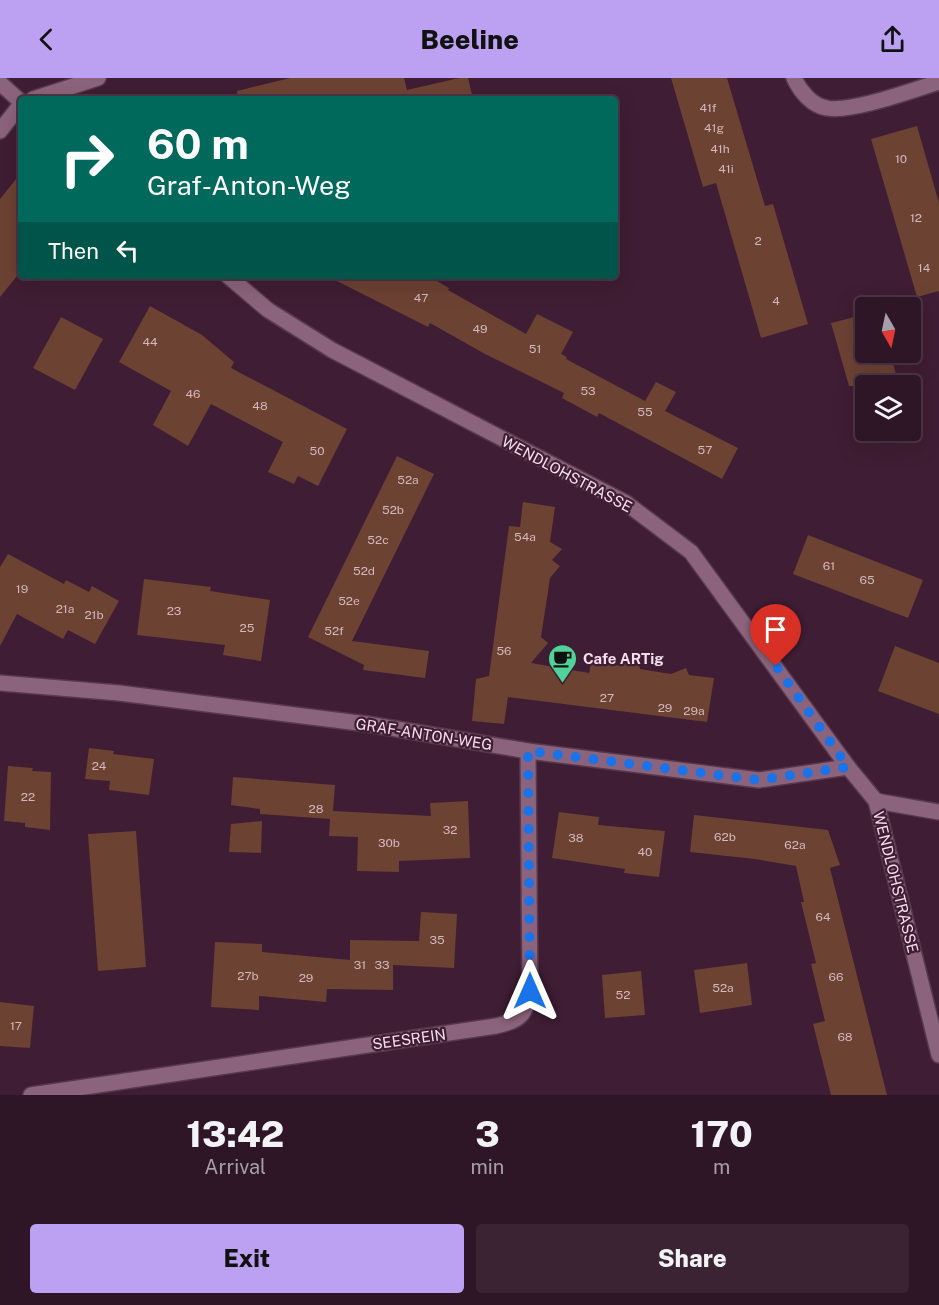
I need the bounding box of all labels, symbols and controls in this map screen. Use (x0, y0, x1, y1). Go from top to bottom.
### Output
icon: back (30, 23, 63, 56)
text: Beeline (420, 23, 519, 55)
icon: share (876, 23, 909, 56)
house number: 41f (699, 101, 717, 115)
text: 60 m (147, 119, 249, 168)
icon: right (48, 120, 126, 198)
house number: 41g (704, 121, 724, 135)
house number: 41h (710, 142, 730, 156)
house number: 10 (895, 152, 907, 166)
house number: 41i (718, 162, 734, 176)
text: Graf-Anton-Weg (147, 169, 351, 201)
house number: 12 (910, 211, 922, 225)
icon: left (111, 234, 144, 267)
house number: 2 (754, 234, 762, 248)
text: Then (48, 238, 99, 264)
house number: 14 (918, 261, 931, 275)
house number: 47 (414, 291, 428, 305)
house number: 4 (772, 294, 780, 308)
north arrow (855, 297, 921, 363)
map controls (855, 297, 921, 441)
house number: 49 (472, 322, 488, 336)
house number: 44 (142, 335, 158, 349)
house number: 51 (529, 342, 541, 356)
button: layers (855, 375, 921, 441)
house number: 53 (580, 384, 596, 398)
house number: 46 (185, 387, 201, 401)
house number: 48 (252, 399, 268, 413)
house number: 55 (637, 405, 653, 419)
street label: WENDLOHSTRASSE (499, 432, 635, 516)
house number: 57 (698, 443, 712, 457)
house number: 50 (309, 444, 325, 458)
house number: 52a (397, 473, 419, 487)
house number: 52b (382, 503, 404, 517)
house number: 54a (514, 530, 536, 544)
house number: 52c (367, 533, 389, 547)
house number: 61 (823, 559, 835, 573)
house number: 52d (353, 564, 375, 578)
house number: 65 (859, 573, 875, 587)
house number: 19 (16, 582, 28, 596)
house number: 52e (338, 594, 360, 608)
house number: 21a (56, 602, 74, 616)
house number: 23 (167, 604, 181, 618)
pin (750, 604, 801, 666)
house number: 21b (84, 608, 104, 622)
icon: arrive (759, 613, 792, 646)
house number: 25 (240, 621, 255, 635)
house number: 52f (324, 624, 344, 638)
cafe icon: Cafe ARTig (546, 642, 578, 684)
house number: 56 (496, 644, 512, 658)
place label: Cafe ARTig (583, 650, 664, 667)
house number: 27 (600, 691, 614, 705)
house number: 29 (658, 701, 672, 715)
house number: 29a (683, 704, 705, 718)
street label: GRAF-ANTON-WEG (354, 715, 494, 753)
house number: 24 (92, 759, 107, 773)
house number: 22 (21, 790, 35, 804)
house number: 28 (309, 802, 324, 816)
street label: WENDLOHSTRASSE (870, 810, 922, 954)
house number: 32 (443, 823, 457, 837)
house number: 62b (714, 830, 736, 844)
house number: 38 (568, 831, 584, 845)
house number: 30b (378, 836, 400, 850)
house number: 62a (784, 838, 806, 852)
house number: 40 (638, 845, 652, 859)
house number: 64 (816, 910, 831, 924)
house number: 35 (429, 933, 445, 947)
house number: 31 (354, 958, 366, 972)
house number: 33 (374, 958, 390, 972)
position arrow (498, 959, 562, 1023)
house number: 27b (237, 969, 259, 983)
house number: 66 (829, 970, 843, 984)
house number: 29 (299, 971, 313, 985)
house number: 52a (712, 981, 734, 995)
house number: 52 (616, 988, 630, 1002)
house number: 17 (10, 1019, 22, 1033)
street label: SEESREIN (371, 1025, 447, 1053)
house number: 68 (837, 1030, 853, 1044)
text: 13:42 (186, 1113, 284, 1155)
text: 3 (475, 1113, 500, 1155)
text: 170 (691, 1113, 753, 1155)
text: Arrival (204, 1155, 266, 1179)
text: min (470, 1155, 504, 1179)
text: m (713, 1155, 730, 1179)
button: Exit (30, 1224, 464, 1293)
button: Share (476, 1224, 909, 1293)

